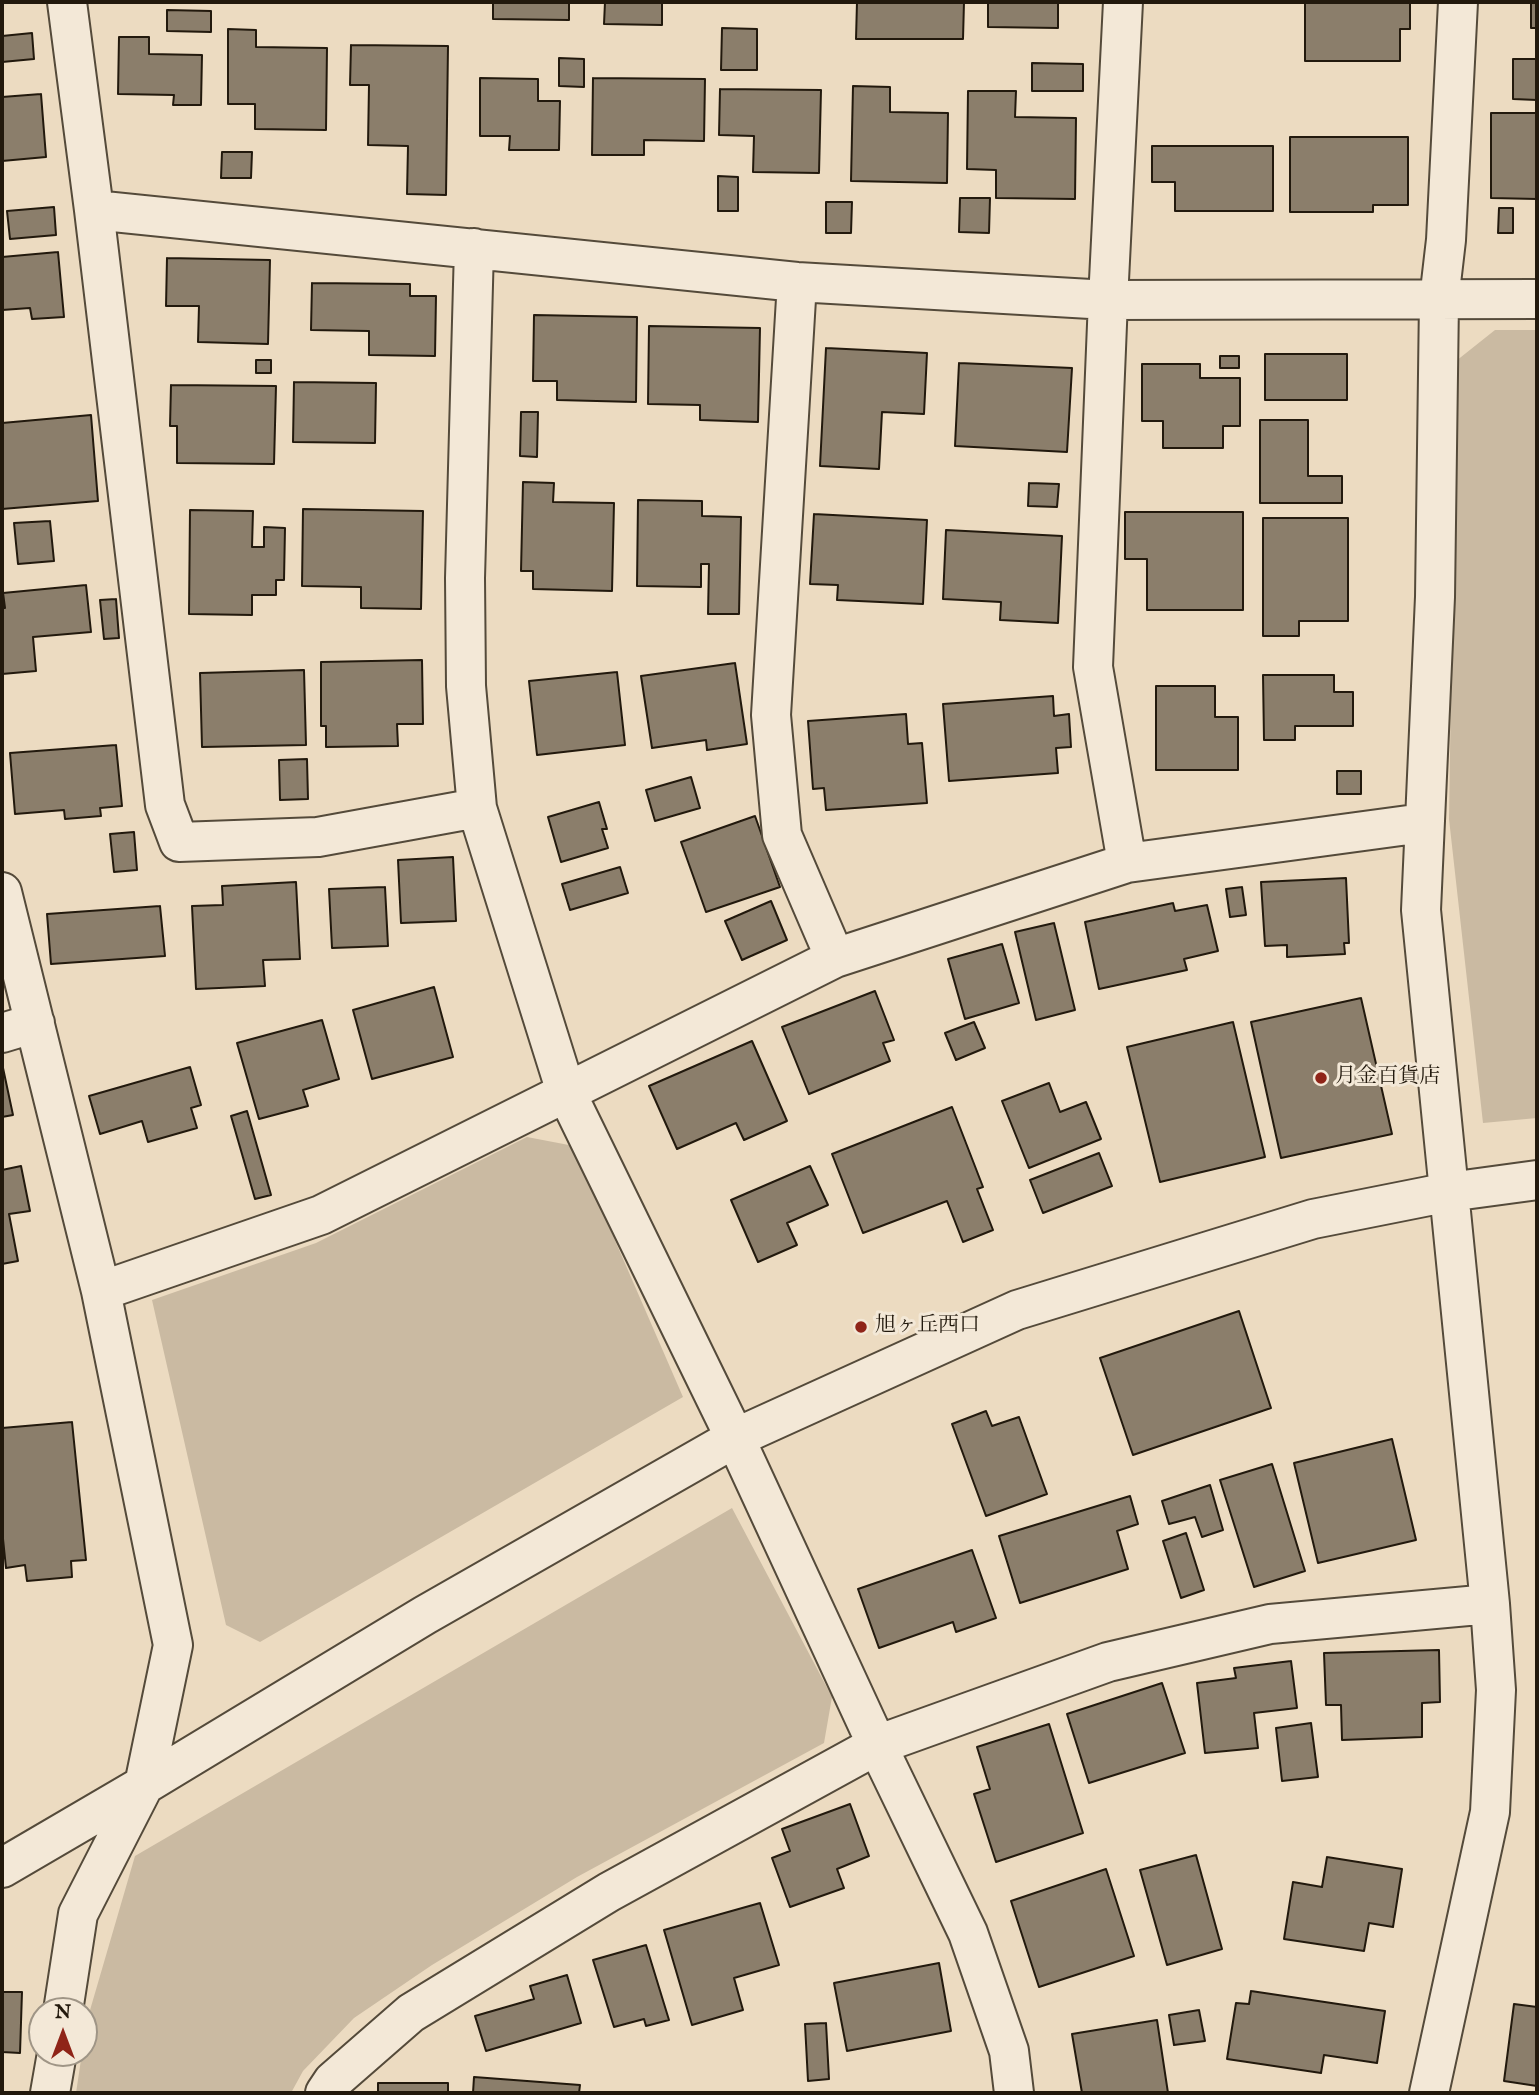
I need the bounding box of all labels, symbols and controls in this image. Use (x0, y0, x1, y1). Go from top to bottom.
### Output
place label: 月金百貨店 (1335, 1065, 1440, 1091)
marker: 月金百貨店 (1313, 1070, 1329, 1086)
place label: 旭ヶ丘西口 (875, 1314, 980, 1340)
marker: 旭ヶ丘西口 (853, 1319, 869, 1335)
north arrow (28, 1997, 98, 2067)
text: N (55, 2001, 71, 2025)

